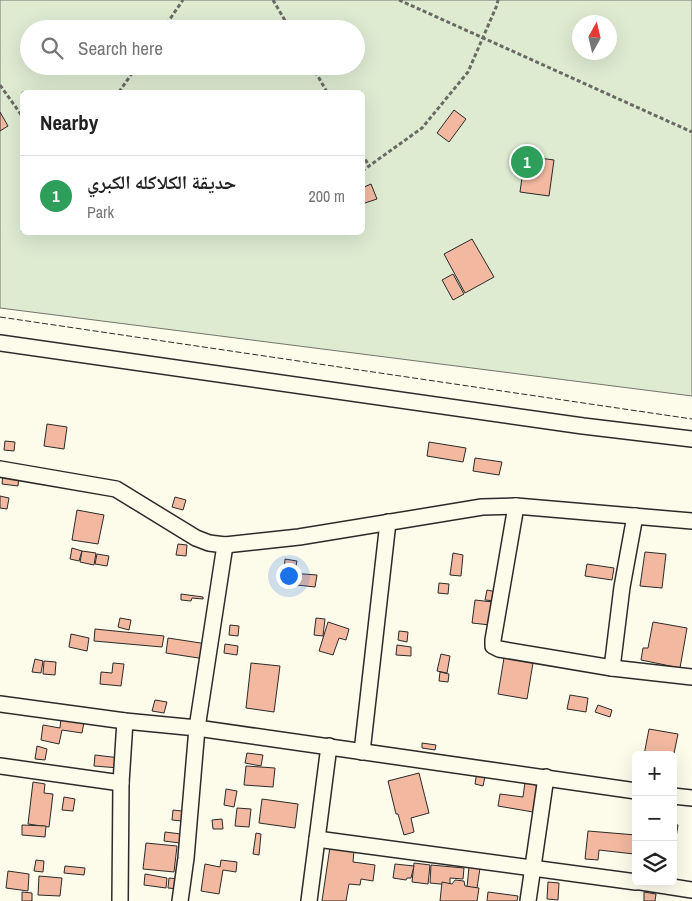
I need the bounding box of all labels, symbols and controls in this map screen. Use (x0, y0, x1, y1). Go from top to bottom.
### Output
north arrow (572, 15, 617, 60)
search box (20, 20, 365, 75)
icon: search (38, 34, 66, 62)
text: Search here (78, 35, 163, 61)
text: Nearby (40, 108, 98, 137)
pin: 1 (511, 143, 543, 181)
text: حديقة الكلاكله الكبري (87, 169, 236, 195)
text: 1 (52, 185, 60, 207)
text: 200 m (309, 185, 345, 207)
text: Park (87, 201, 114, 223)
your location (276, 563, 302, 589)
map controls (632, 751, 677, 886)
button: + (632, 751, 677, 796)
button: − (632, 796, 677, 841)
button: layers (632, 841, 677, 886)

